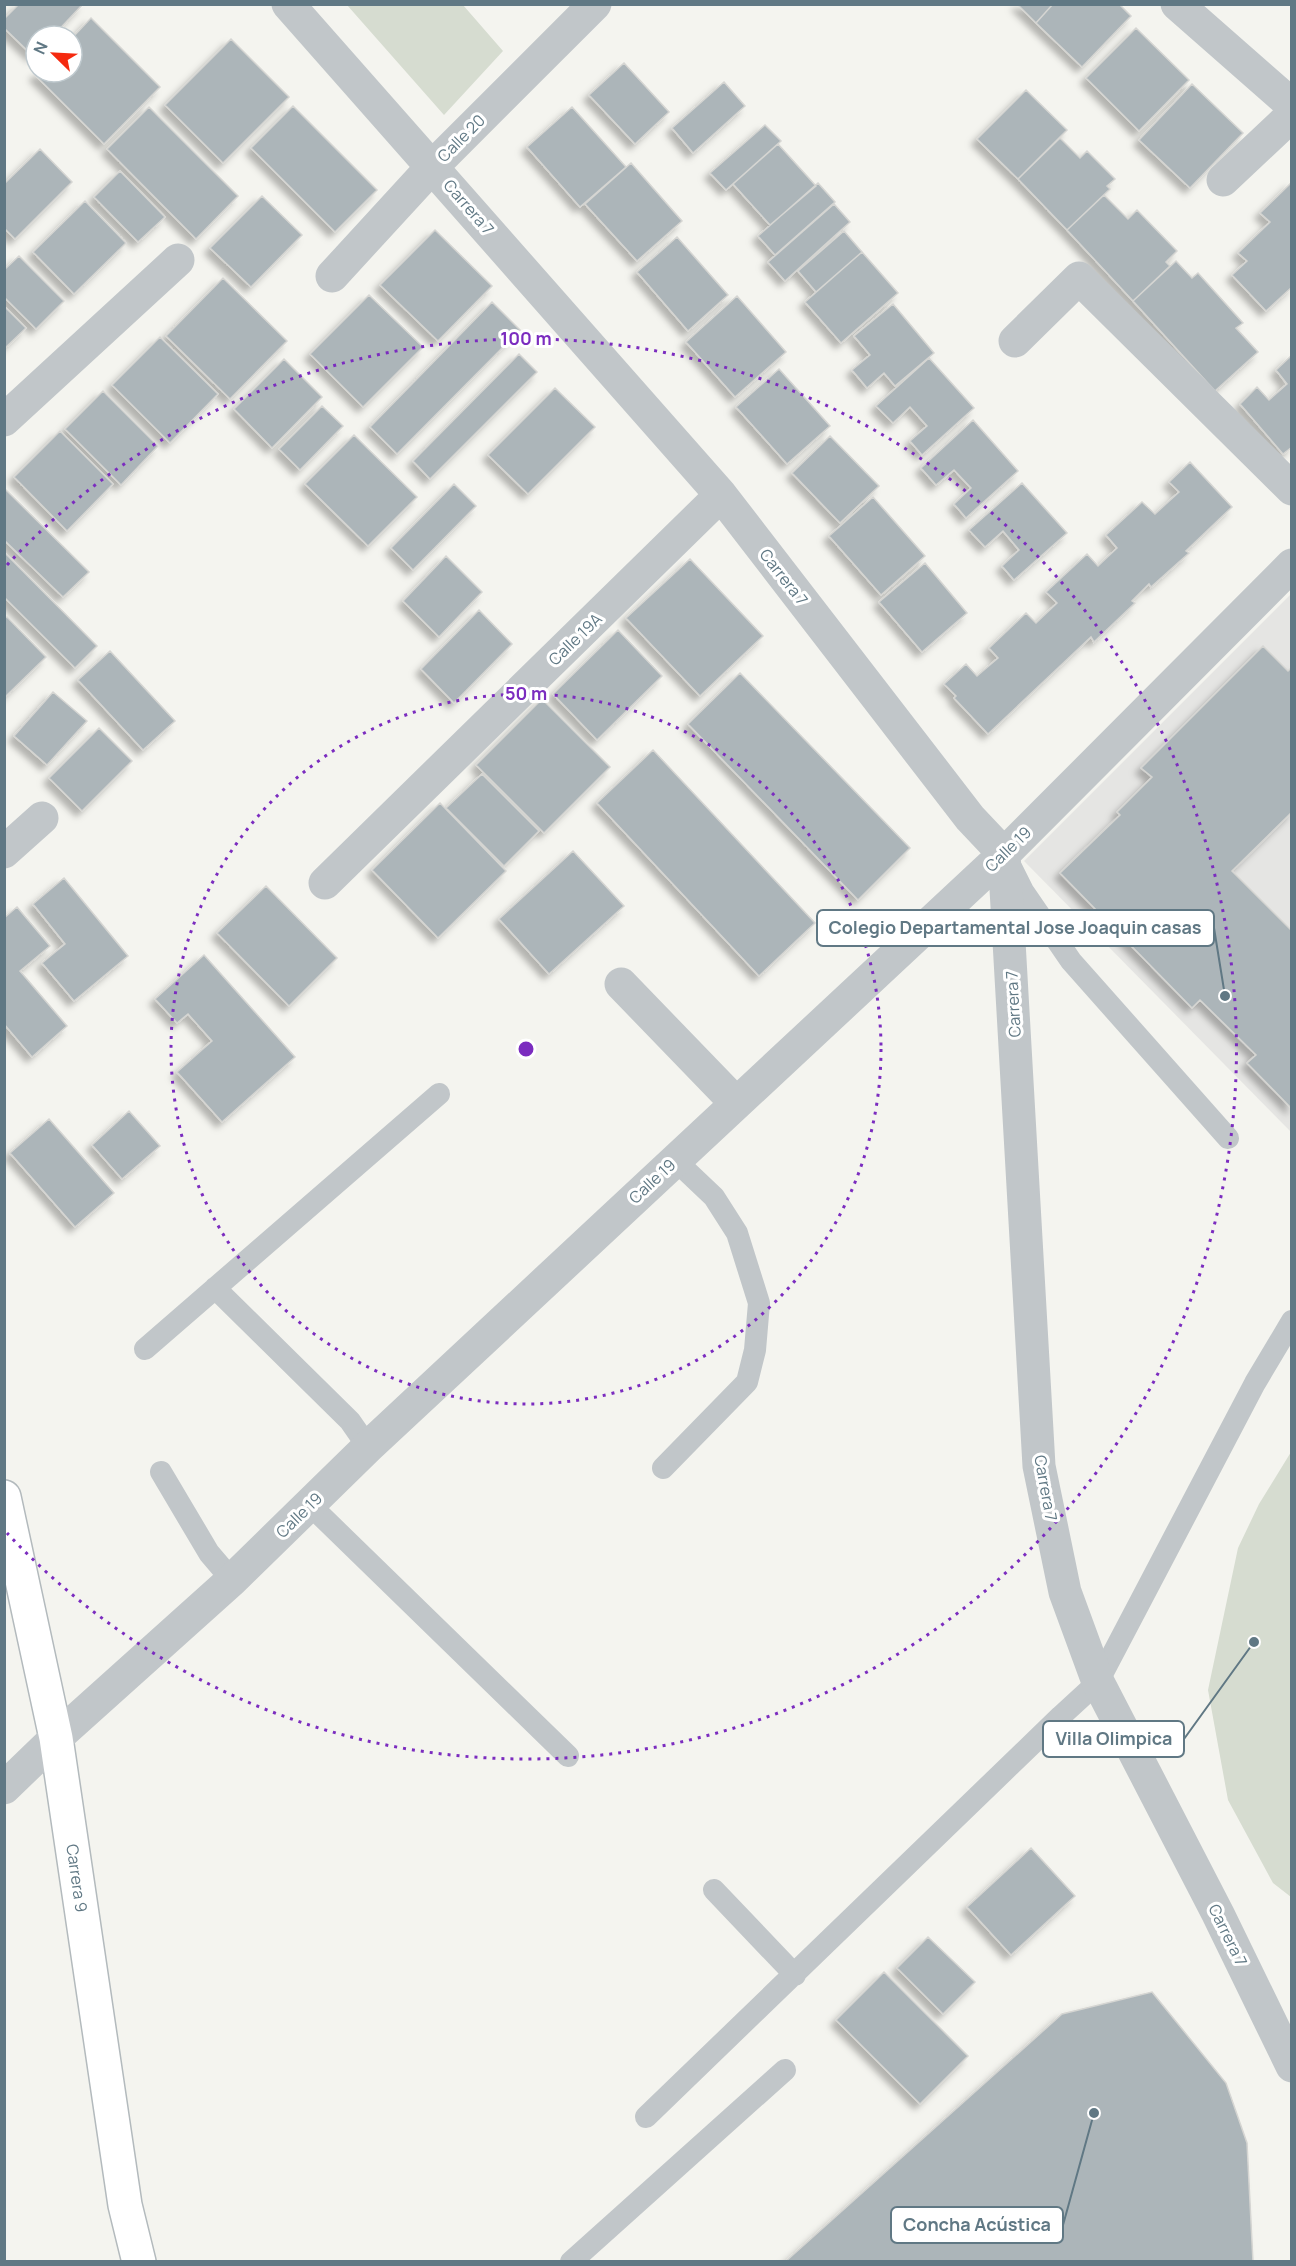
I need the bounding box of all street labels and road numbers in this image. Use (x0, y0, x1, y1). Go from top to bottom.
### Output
street label: Calle 20 (432, 109, 490, 167)
street label: Carrera 7 (439, 175, 499, 239)
street label: Carrera 7 (755, 544, 813, 610)
street label: Calle 19A (543, 608, 607, 670)
street label: Calle 19 (980, 821, 1036, 877)
street label: Carrera 7 (1000, 970, 1026, 1038)
street label: Calle 19 (624, 1154, 680, 1208)
street label: Carrera 7 (1029, 1453, 1063, 1523)
street label: Calle 19 (271, 1487, 327, 1543)
street label: Carrera 9 (61, 1843, 93, 1913)
street label: Carrera 7 (1204, 1900, 1252, 1970)

